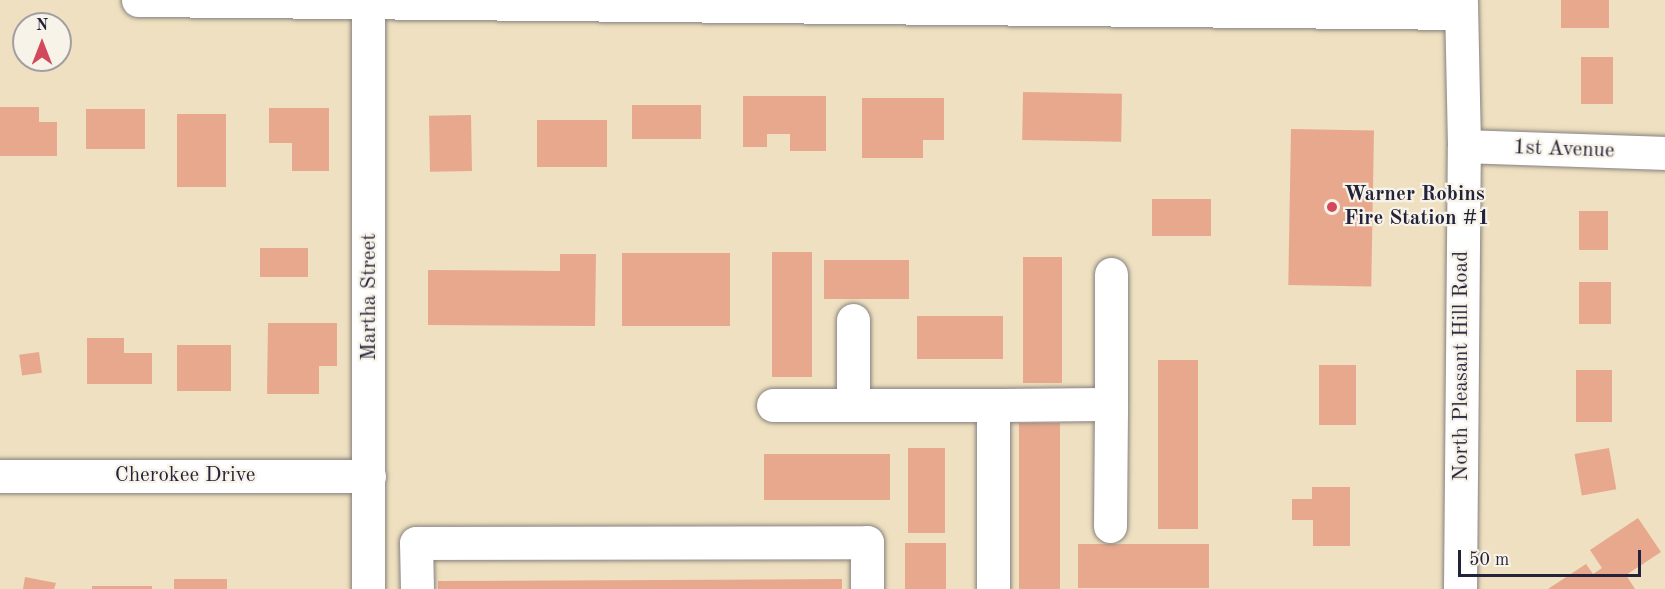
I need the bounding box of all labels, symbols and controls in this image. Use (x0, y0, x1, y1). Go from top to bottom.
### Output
north arrow (12, 12, 72, 72)
text: N (36, 18, 48, 34)
street label: 1st Avenue (1513, 136, 1615, 164)
place label: Warner Robins Fire Station #1 (1344, 182, 1490, 232)
marker: Warner Robins Fire Station #1 (1325, 200, 1339, 214)
street label: Martha Street (357, 233, 383, 361)
street label: North Pleasant Hill Road (1449, 251, 1475, 481)
street label: Cherokee Drive (115, 463, 255, 489)
scale bar (1461, 538, 1644, 576)
text: 50 m (1469, 551, 1509, 569)

